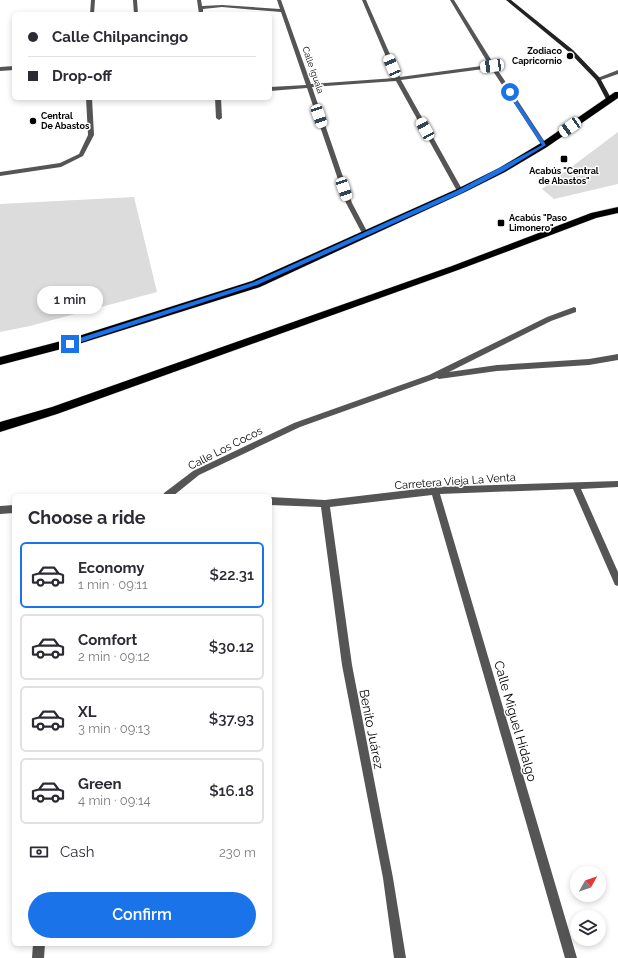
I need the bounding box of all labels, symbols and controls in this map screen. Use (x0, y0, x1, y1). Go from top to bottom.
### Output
text: Calle Chilpancingo (52, 28, 188, 46)
street label: Calle Iguala (300, 45, 326, 95)
place label: Zodiaco Capricornio (512, 46, 563, 66)
marker: Zodiaco Capricornio (565, 51, 575, 61)
car (382, 53, 402, 79)
car (479, 58, 505, 74)
text: Drop-off (52, 67, 112, 85)
route start (501, 83, 519, 101)
car (309, 103, 329, 129)
place label: Central De Abastos (41, 111, 90, 131)
car (557, 115, 583, 139)
marker: Central De Abastos (28, 116, 38, 126)
car (414, 116, 436, 142)
marker: Acabús "Central de Abastos" (559, 154, 569, 164)
place label: Acabús "Central de Abastos" (529, 166, 599, 186)
car (334, 176, 354, 202)
place label: Acabús "Paso Limonero" (509, 213, 568, 233)
marker: Acabús "Paso Limonero" (496, 218, 506, 228)
callout: 1 min (37, 286, 103, 314)
text: 1 min (54, 292, 86, 307)
route end (61, 335, 79, 353)
street label: Calle Los Cocos (186, 424, 265, 473)
street label: Carretera Vieja La Venta (394, 471, 516, 492)
text: Choose a ride (28, 507, 146, 528)
icon: car (30, 557, 66, 593)
text: Economy (78, 559, 145, 577)
text: $22.31 (210, 566, 254, 584)
text: 1 min · 09:11 (78, 577, 147, 592)
icon: car (30, 629, 66, 665)
text: Comfort (78, 631, 137, 649)
text: $30.12 (209, 638, 254, 656)
text: 2 min · 09:12 (78, 649, 150, 664)
street label: Calle Miguel Hidalgo (491, 659, 540, 784)
street label: Benito Juárez (356, 688, 387, 770)
icon: car (30, 701, 66, 737)
text: XL (78, 703, 96, 721)
text: $37.93 (209, 710, 254, 728)
text: 3 min · 09:13 (78, 721, 150, 736)
icon: car (30, 773, 66, 809)
text: Green (78, 775, 122, 793)
text: $16.18 (209, 782, 254, 800)
text: 4 min · 09:14 (78, 793, 151, 808)
icon: cash (28, 841, 50, 863)
text: Cash (60, 843, 94, 861)
text: 230 m (219, 845, 256, 860)
north arrow (570, 866, 606, 902)
map controls (570, 866, 606, 946)
button: Confirm (28, 892, 256, 938)
button: layers (570, 910, 606, 946)

